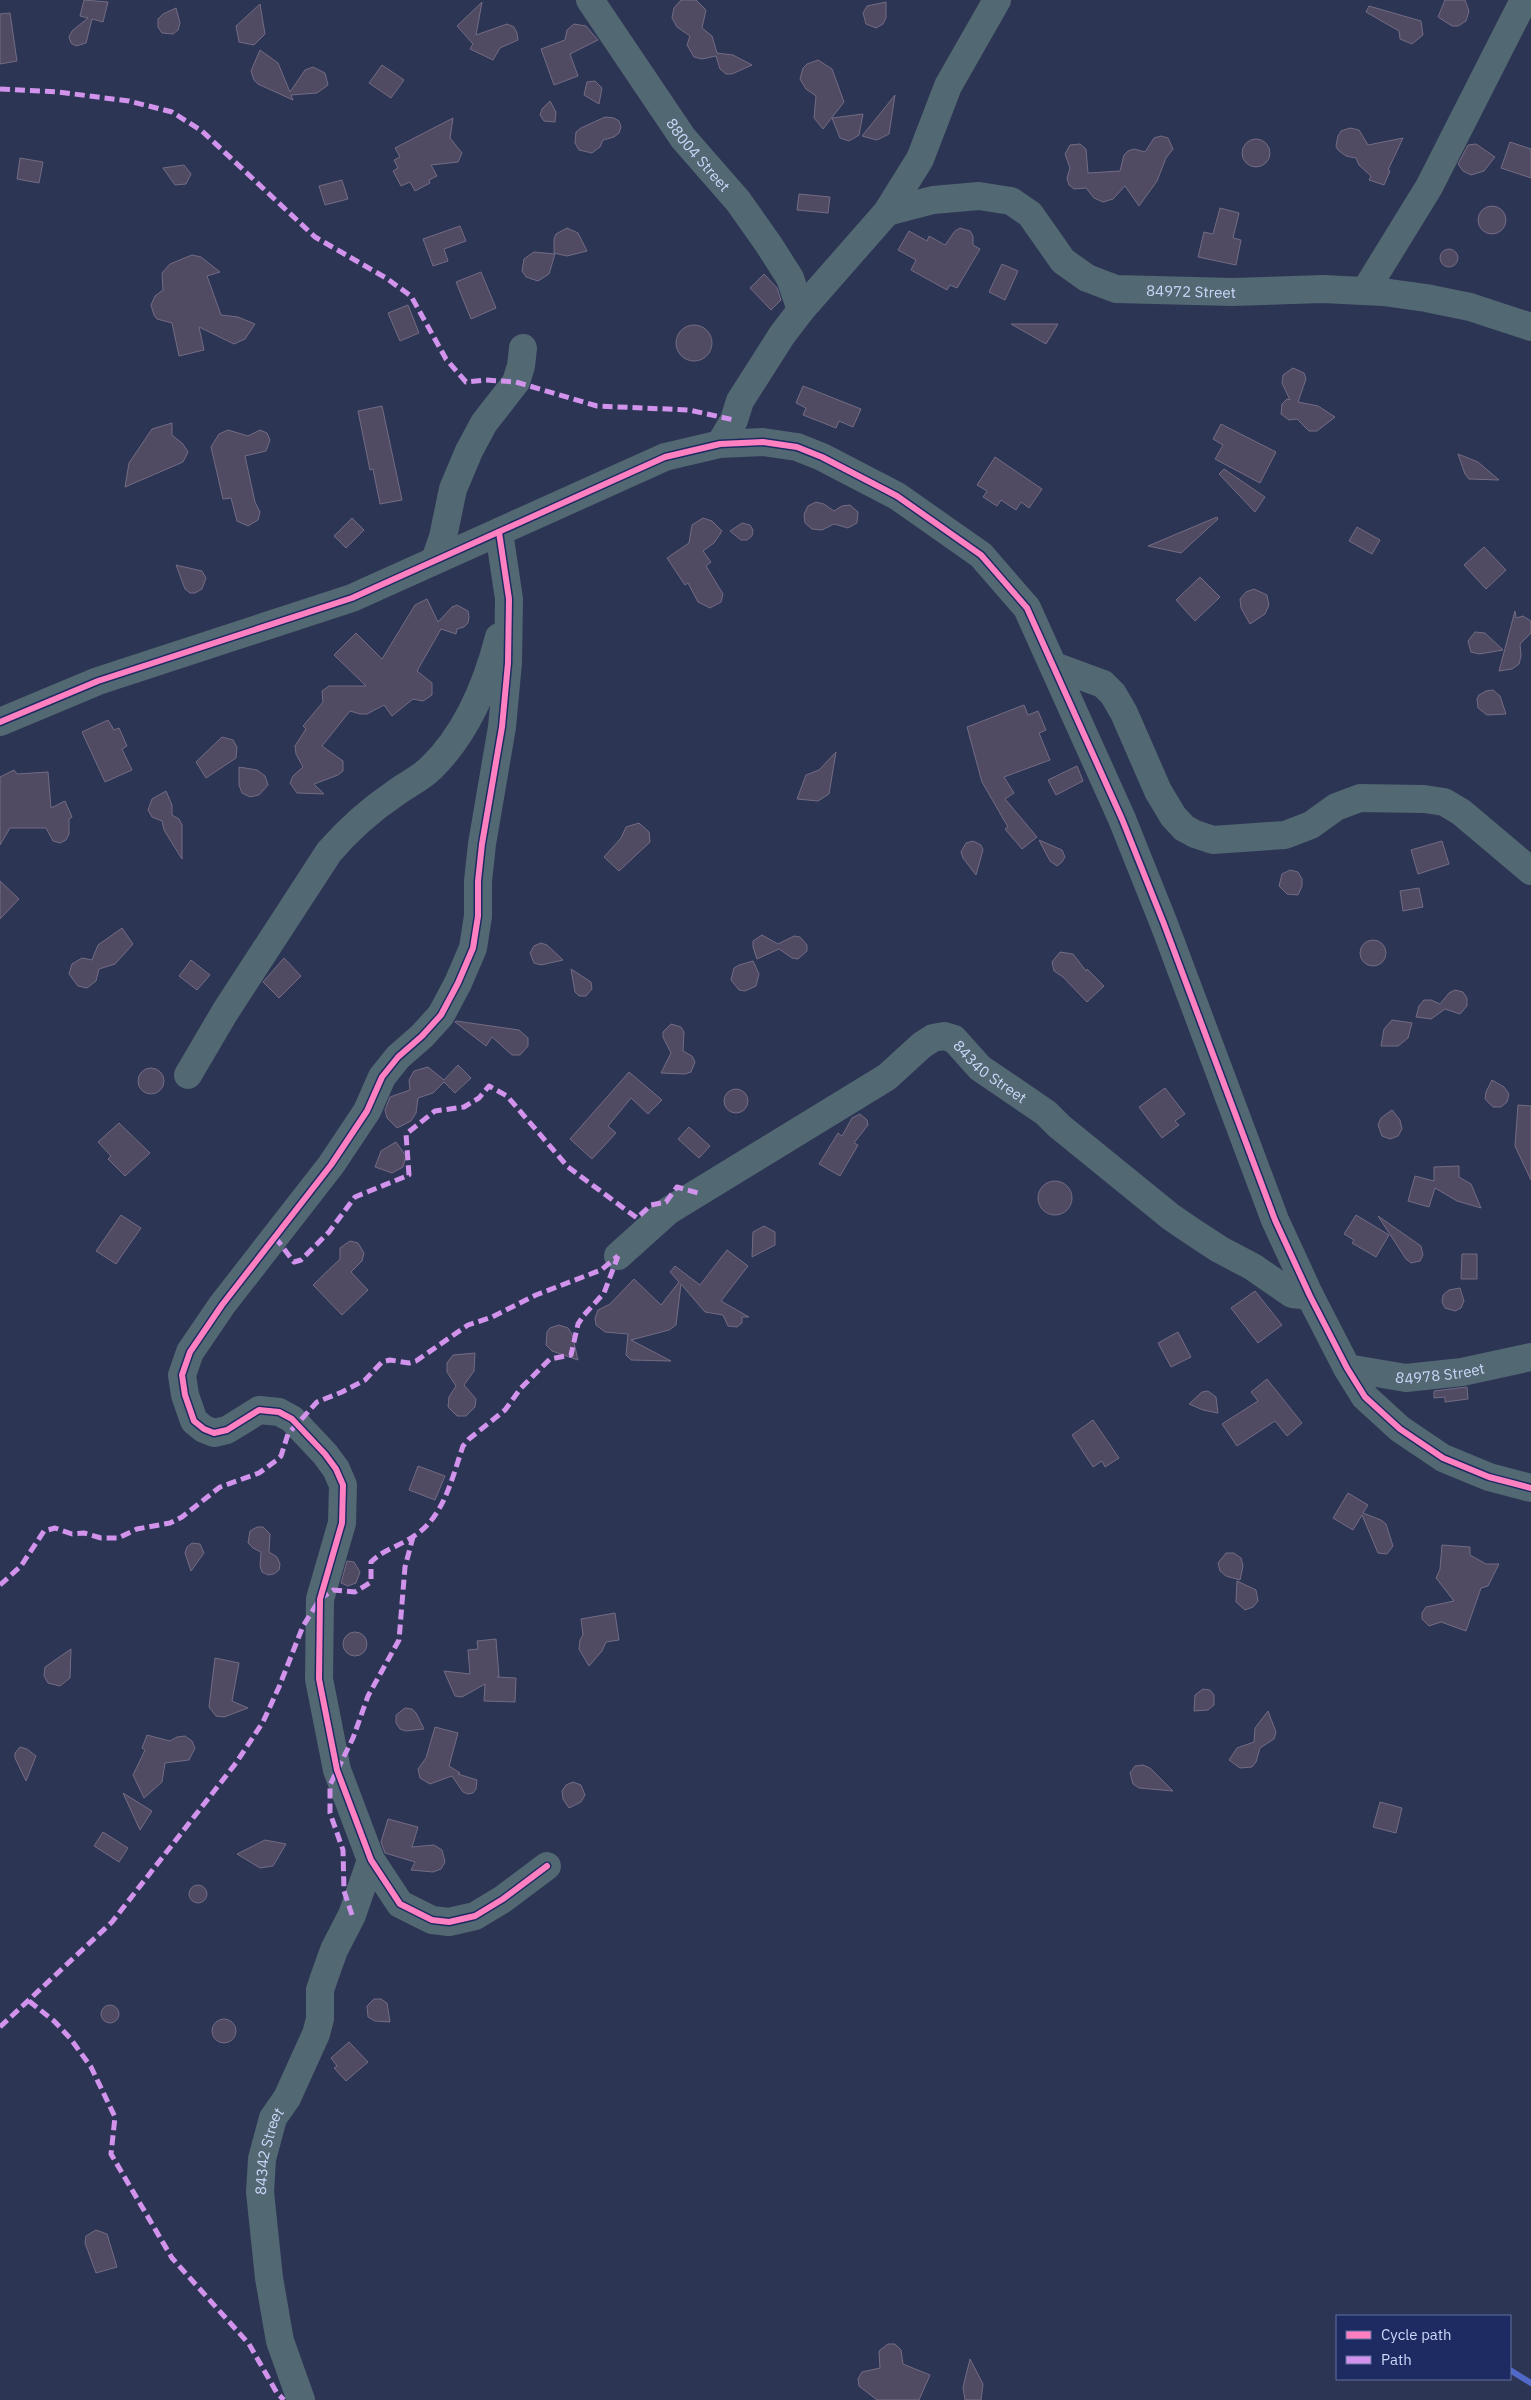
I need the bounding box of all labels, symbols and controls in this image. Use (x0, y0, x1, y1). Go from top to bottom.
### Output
street label: 88004 Street (663, 114, 735, 195)
street label: 84972 Street (1146, 280, 1236, 302)
street label: 84340 Street (950, 1036, 1031, 1107)
street label: 84978 Street (1394, 1358, 1486, 1388)
street label: 84342 Street (250, 2103, 287, 2196)
legend (1336, 2315, 1511, 2380)
text: Cycle path (1381, 2325, 1452, 2344)
text: Path (1381, 2350, 1412, 2369)

